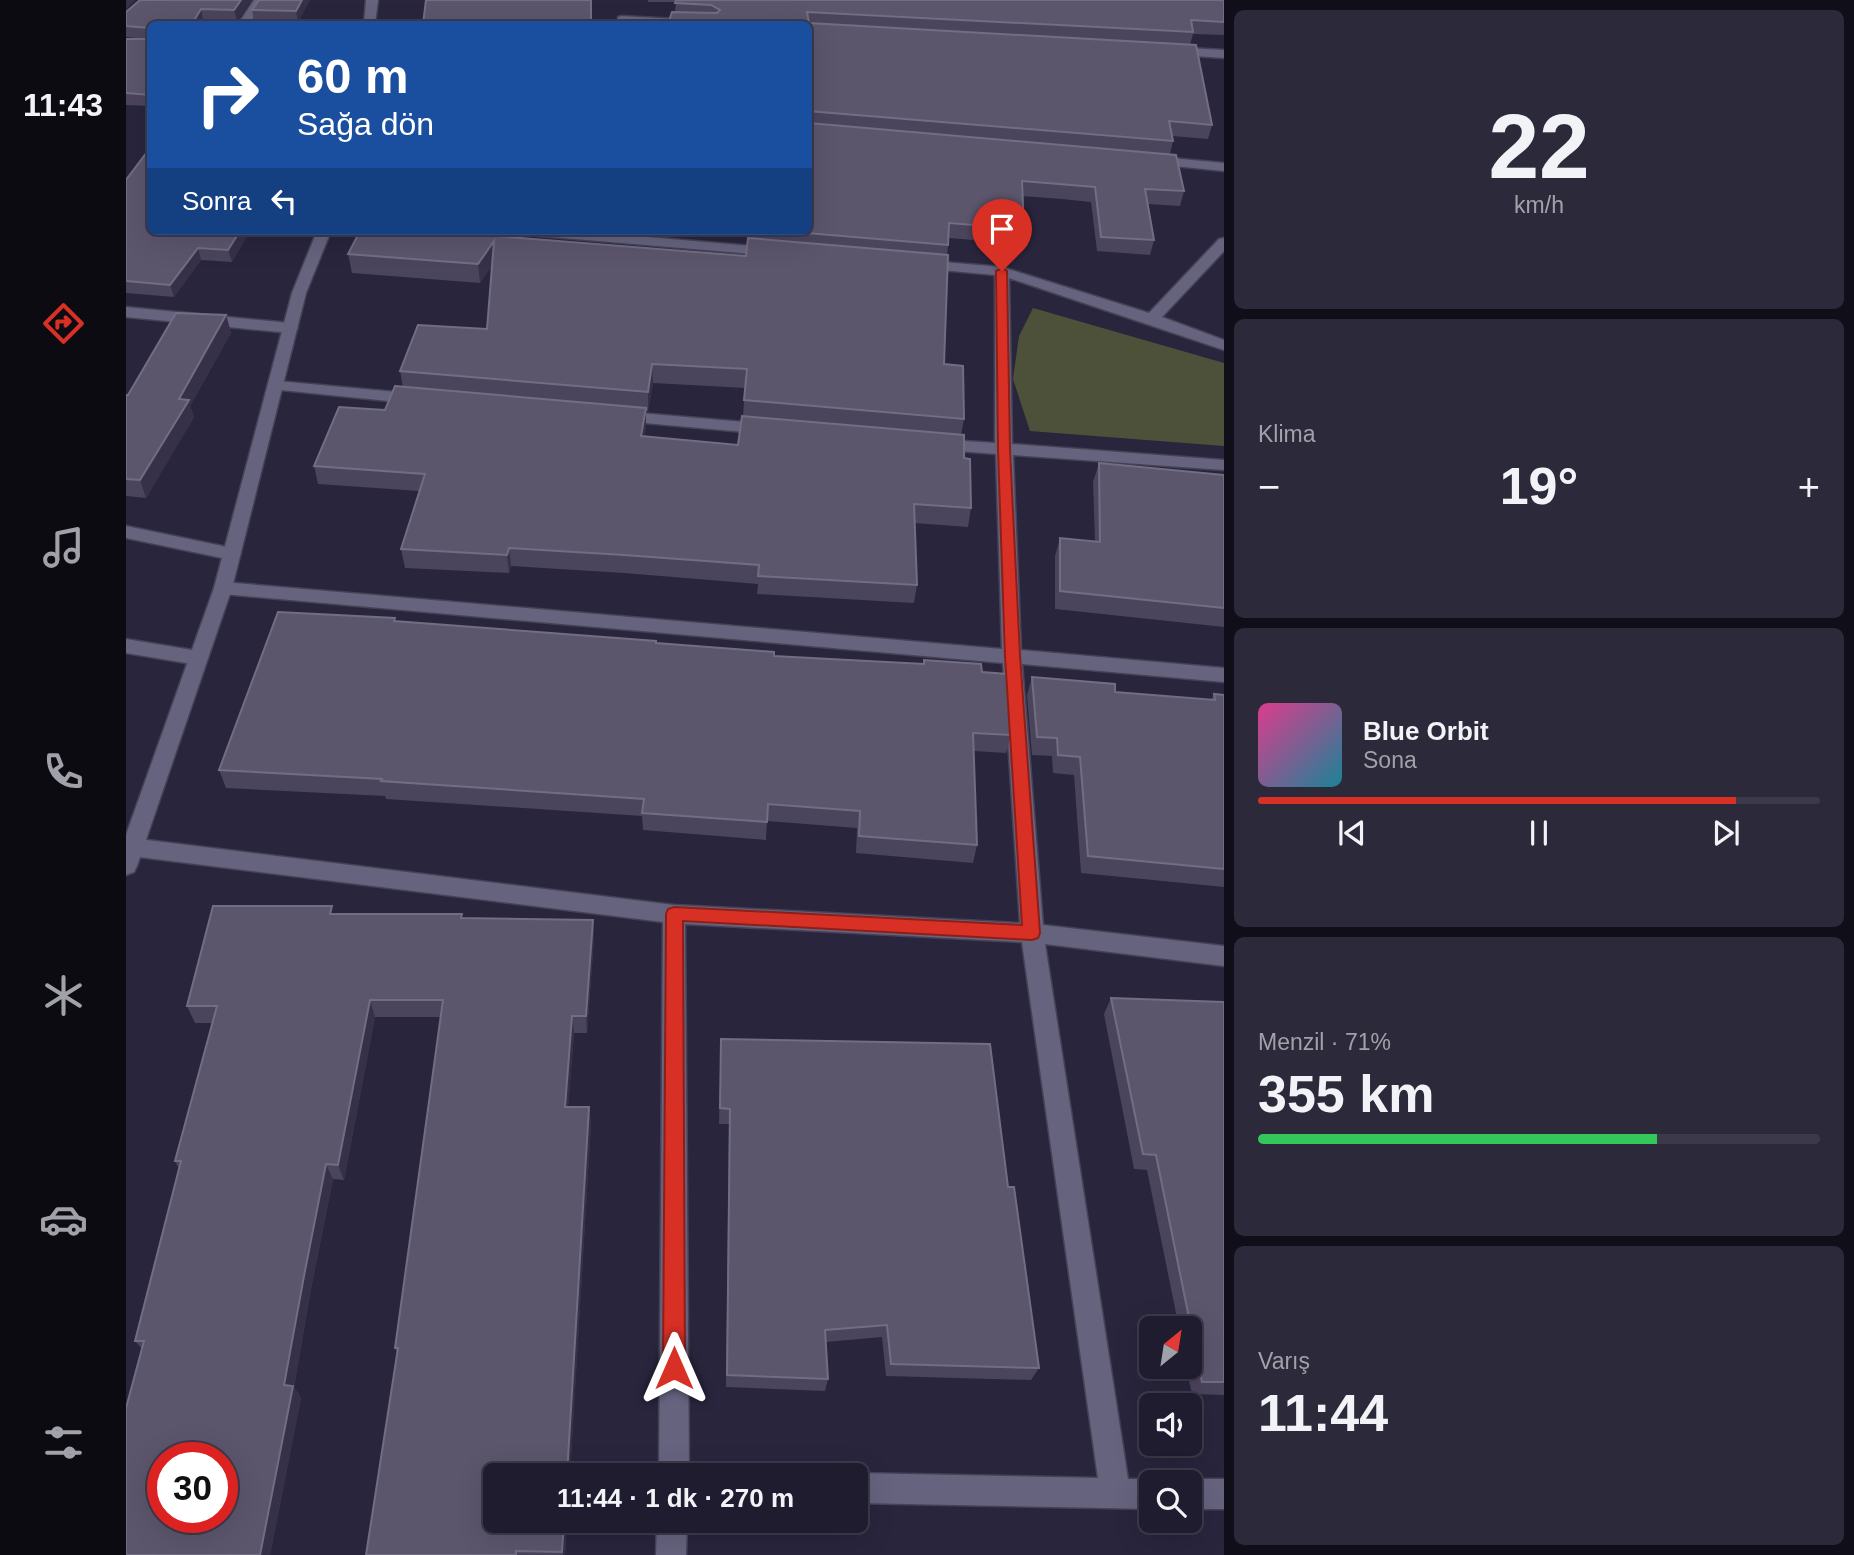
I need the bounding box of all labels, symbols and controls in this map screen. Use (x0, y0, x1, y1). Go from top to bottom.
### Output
icon: right (182, 49, 273, 140)
text: 60 m (297, 49, 409, 103)
text: 11:43 (23, 87, 103, 123)
text: 22 (1488, 96, 1590, 197)
text: Sağa dön (297, 106, 434, 142)
icon: left (265, 182, 303, 220)
text: Sonra (182, 186, 251, 216)
text: km/h (1514, 192, 1564, 218)
pin (972, 199, 1032, 271)
icon: arrive (983, 210, 1021, 248)
icon: directions (39, 299, 88, 348)
text: Klima (1258, 421, 1316, 447)
text: 19° (1500, 457, 1578, 515)
text: − (1258, 466, 1280, 508)
text: + (1798, 466, 1820, 508)
icon: music (39, 523, 88, 572)
text: Blue Orbit (1363, 716, 1489, 746)
icon: phone (39, 747, 88, 796)
text: Sona (1363, 747, 1417, 773)
icon: previous (1333, 814, 1371, 852)
icon: pause (1520, 814, 1558, 852)
icon: next (1707, 814, 1745, 852)
icon: climate (39, 971, 88, 1020)
text: Menzil · 71% (1258, 1029, 1391, 1055)
text: 355 km (1258, 1065, 1434, 1123)
icon: car (39, 1195, 88, 1244)
north arrow (1139, 1316, 1202, 1379)
map controls (1139, 1316, 1202, 1533)
position arrow (637, 1331, 711, 1405)
text: Varış (1258, 1348, 1310, 1374)
text: 11:44 (1258, 1384, 1388, 1442)
button: sound (1139, 1393, 1202, 1456)
icon: filters (39, 1418, 88, 1467)
speed limit sign: 30 (147, 1442, 238, 1533)
button: search (1139, 1470, 1202, 1533)
text: 11:44 · 1 dk · 270 m (557, 1483, 794, 1513)

